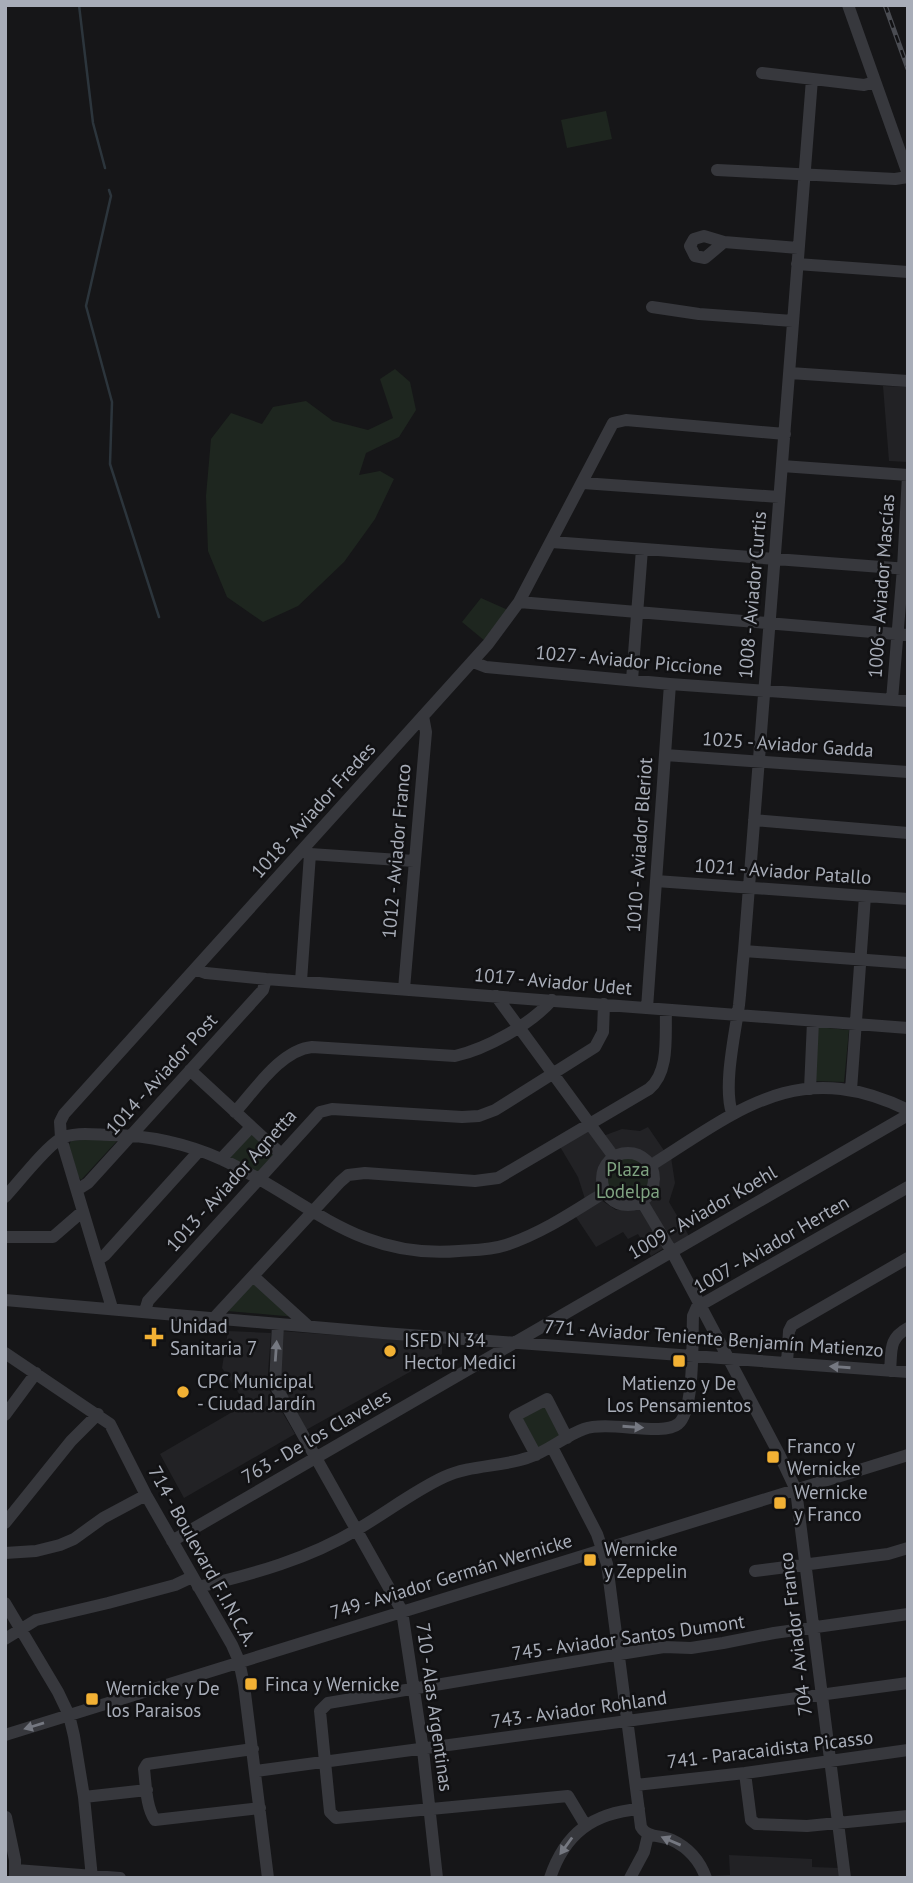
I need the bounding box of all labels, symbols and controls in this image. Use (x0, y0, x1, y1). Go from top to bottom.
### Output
street label: 1006 - Aviador Mascías (863, 493, 899, 679)
street label: 1008 - Aviador Curtis (733, 510, 771, 680)
street label: 1027 - Aviador Piccione (535, 640, 723, 680)
street label: 1025 - Aviador Gadda (701, 726, 875, 762)
street label: 1018 - Aviador Fredes (246, 737, 380, 883)
street label: 1010 - Aviador Bleriot (621, 756, 657, 933)
street label: 1012 - Aviador Franco (376, 763, 416, 939)
street label: 1021 - Aviador Patallo (694, 853, 872, 889)
street label: 1017 - Aviador Udet (473, 962, 634, 1000)
street label: 1014 - Aviador Post (100, 1008, 222, 1140)
street label: 1013 - Aviador Agnetta (161, 1104, 301, 1256)
park label: Plaza Lodelpa (596, 1157, 660, 1203)
street label: 1009 - Aviador Koehl (624, 1160, 781, 1264)
street label: 1007 - Aviador Herten (689, 1190, 853, 1298)
place label: Unidad Sanitaria 7 (170, 1314, 257, 1360)
street label: 771 - Aviador Teniente Benjamín Matienzo (543, 1314, 885, 1362)
marker: Unidad Sanitaria 7 (144, 1327, 164, 1347)
place label: ISFD N 34 Hector Medici (404, 1328, 516, 1374)
one-way arrow (271, 1340, 282, 1362)
marker: ISFD N 34 Hector Medici (382, 1343, 398, 1359)
marker: Matienzo y De Los Pensamientos (671, 1353, 687, 1369)
one-way arrow (828, 1361, 850, 1372)
place label: CPC Municipal - Ciudad Jardín (197, 1369, 316, 1415)
place label: Matienzo y De Los Pensamientos (607, 1371, 751, 1417)
street label: 763 - De los Claveles (237, 1383, 395, 1489)
marker: CPC Municipal - Ciudad Jardín (175, 1384, 191, 1400)
one-way arrow (622, 1422, 644, 1433)
place label: Franco y Wernicke (787, 1434, 861, 1480)
marker: Franco y Wernicke (765, 1449, 781, 1465)
street label: 714 - Boulevard F.I.N.C.A. (143, 1462, 263, 1650)
place label: Wernicke y Franco (794, 1480, 868, 1526)
marker: Wernicke y Franco (772, 1495, 788, 1511)
street label: 749 - Aviador Germán Wernicke (327, 1528, 575, 1624)
place label: Wernicke y Zeppelin (604, 1537, 687, 1583)
street label: 704 - Aviador Franco (773, 1551, 817, 1717)
marker: Wernicke y Zeppelin (582, 1552, 598, 1568)
street label: 745 - Aviador Santos Dumont (510, 1609, 747, 1665)
street label: 710 - Alas Argentinas (411, 1621, 459, 1793)
place label: Finca y Wernicke (265, 1672, 400, 1696)
place label: Wernicke y De los Paraisos (106, 1676, 220, 1722)
marker: Finca y Wernicke (243, 1676, 259, 1692)
street label: 743 - Aviador Rohland (490, 1685, 668, 1733)
marker: Wernicke y De los Paraisos (84, 1691, 100, 1707)
one-way arrow (23, 1721, 44, 1732)
street label: 741 - Paracaidista Picasso (666, 1724, 874, 1774)
one-way arrow (661, 1835, 681, 1847)
one-way arrow (559, 1837, 573, 1855)

